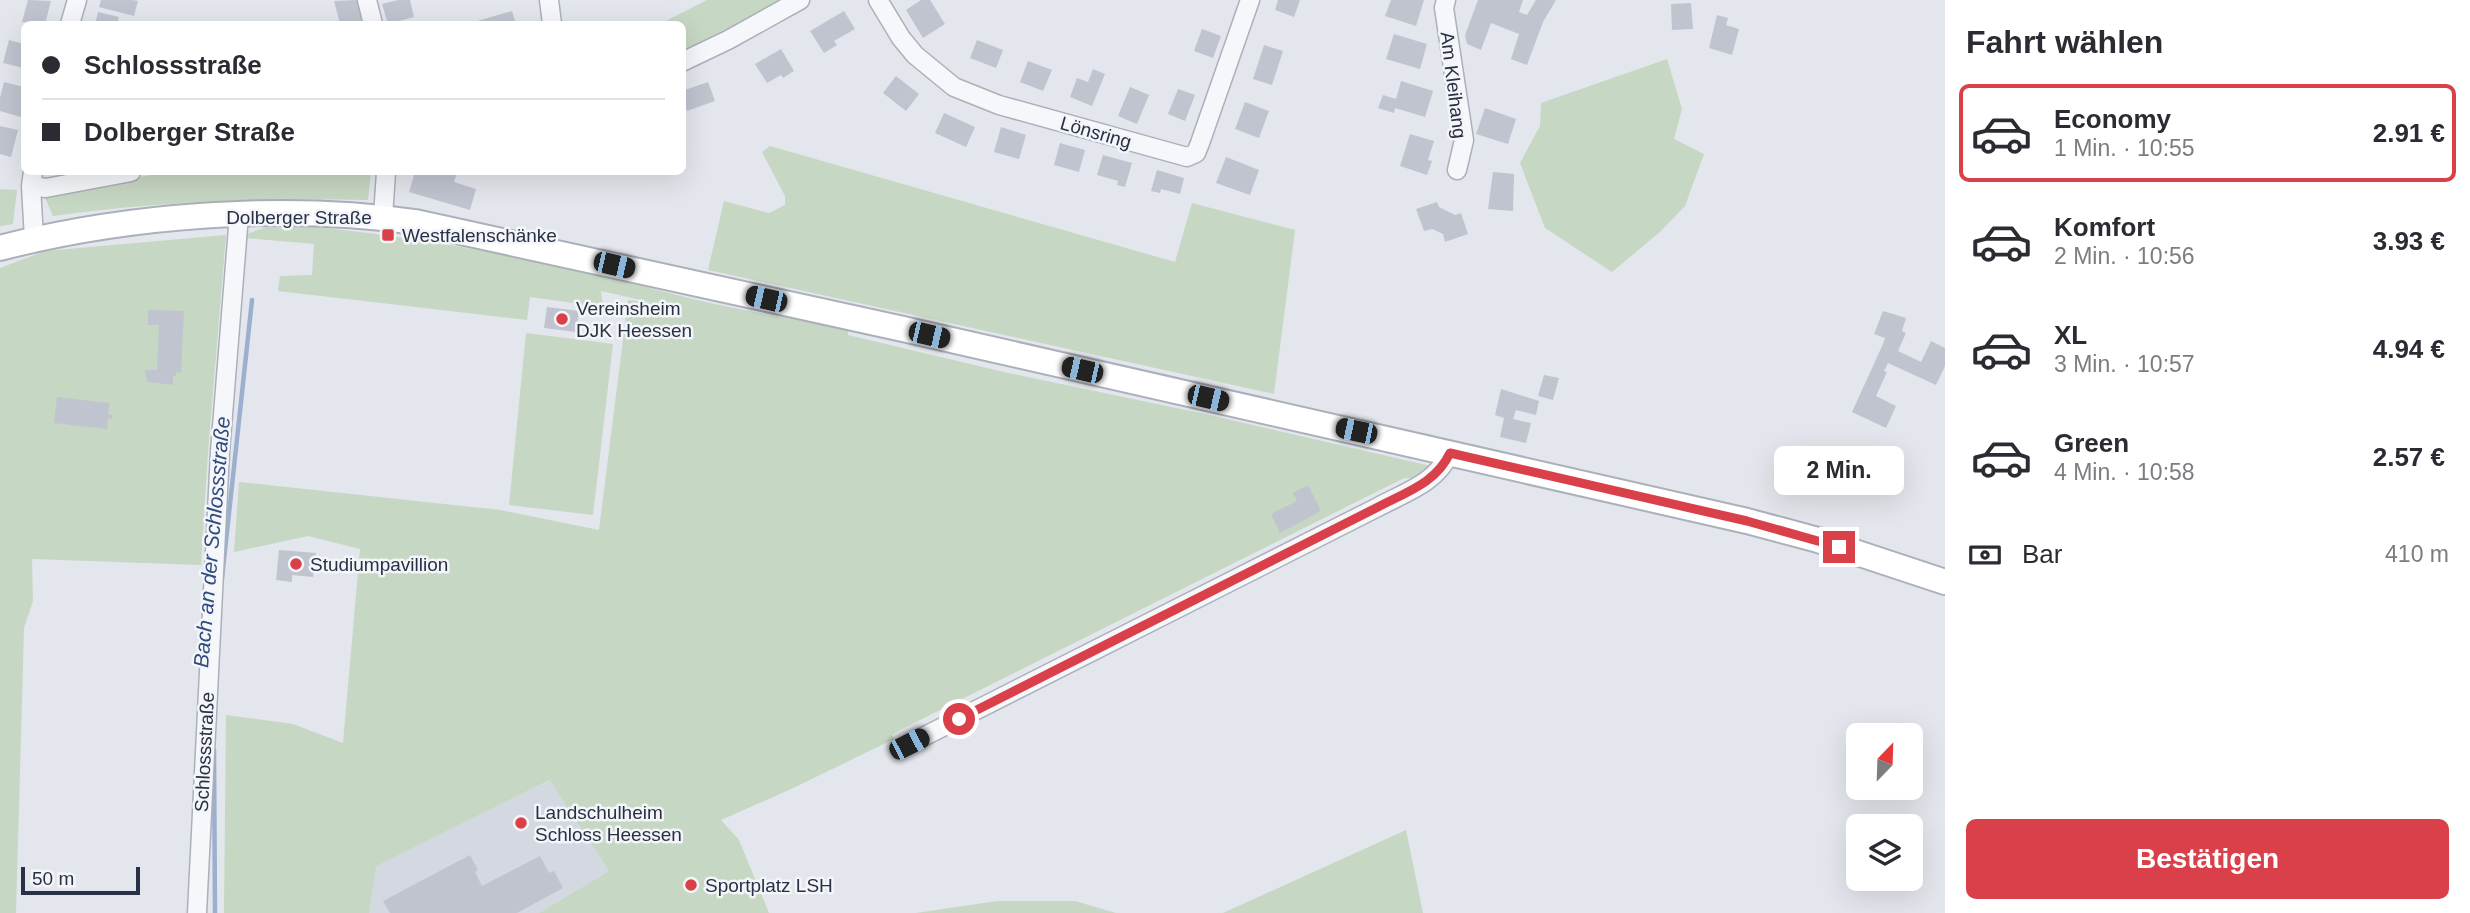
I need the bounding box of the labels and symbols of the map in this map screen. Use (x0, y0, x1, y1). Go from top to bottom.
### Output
street label: Am Kleihang (1437, 30, 1470, 140)
street label: Lönsring (1058, 112, 1134, 153)
street label: Dolberger Straße (226, 207, 372, 228)
place label: Westfalenschänke (402, 225, 557, 246)
marker: Westfalenschänke (380, 227, 396, 243)
car (592, 250, 637, 280)
car (744, 284, 789, 314)
place label: Vereinsheim DJK Heessen (576, 298, 692, 341)
marker: Vereinsheim DJK Heessen (554, 311, 570, 327)
car (907, 320, 952, 350)
car (1060, 355, 1105, 385)
car (1186, 383, 1231, 413)
water label: Bach an der Schlossstraße (189, 415, 234, 669)
car (1334, 416, 1379, 446)
callout: 2 Min. (1774, 446, 1904, 494)
route end (1823, 531, 1855, 563)
place label: Studiumpavillion (310, 554, 448, 575)
marker: Studiumpavillion (288, 556, 304, 572)
street label: Schlossstraße (191, 691, 218, 813)
route start (943, 703, 975, 735)
north arrow (1846, 723, 1923, 800)
car (886, 725, 933, 763)
place label: Landschulheim Schloss Heessen (535, 802, 682, 845)
marker: Landschulheim Schloss Heessen (513, 815, 529, 831)
scale bar (21, 864, 140, 896)
place label: Sportplatz LSH (705, 875, 833, 896)
marker: Sportplatz LSH (683, 877, 699, 893)

